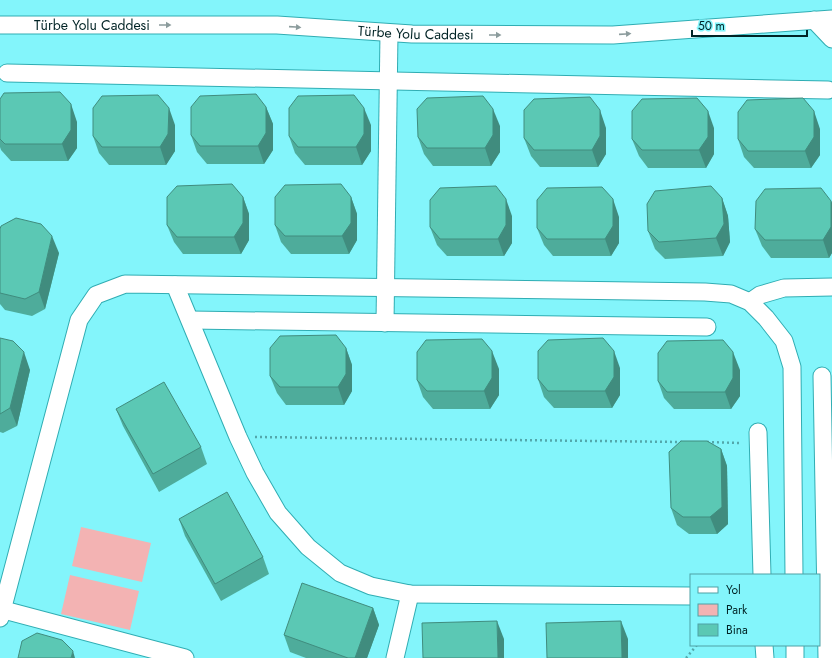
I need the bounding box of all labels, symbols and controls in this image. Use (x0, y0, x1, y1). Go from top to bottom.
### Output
scale bar (692, 12, 807, 38)
street label: Türbe Yolu Caddesi (34, 15, 150, 35)
text: 50 m (698, 17, 725, 35)
street label: Türbe Yolu Caddesi (357, 20, 474, 44)
one-way arrow (159, 22, 172, 28)
one-way arrow (289, 23, 301, 30)
one-way arrow (619, 31, 631, 38)
one-way arrow (489, 32, 502, 38)
legend (690, 574, 820, 646)
text: Yol (726, 581, 741, 599)
text: Park (726, 601, 748, 619)
text: Bina (726, 621, 748, 639)

